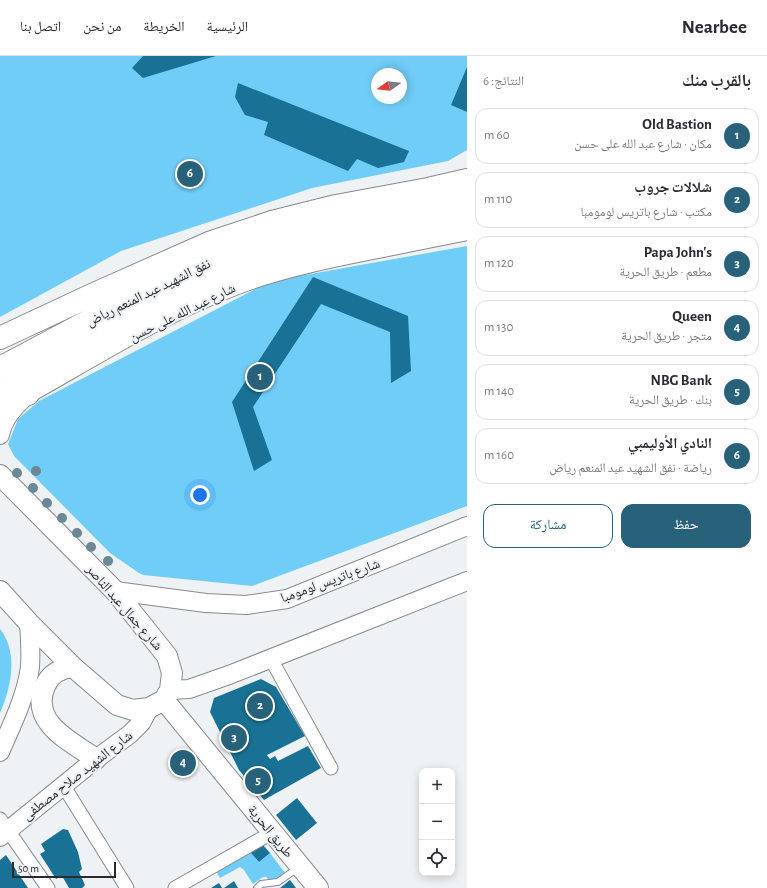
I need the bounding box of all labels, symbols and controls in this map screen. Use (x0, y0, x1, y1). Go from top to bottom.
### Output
text: Nearbee (682, 18, 747, 37)
text: اتصل بنا (20, 20, 61, 34)
text: من نحن (83, 20, 121, 34)
text: الخريطة (143, 20, 185, 34)
text: الرئيسية (207, 20, 248, 34)
north arrow (371, 68, 407, 104)
text: بالقرب منك (682, 72, 751, 89)
text: النتائج: 6 (483, 75, 524, 88)
text: Old Bastion (642, 117, 712, 132)
text: 60 m (484, 129, 510, 142)
text: 1 (735, 129, 739, 142)
text: مكان · شارع عبد الله على حسن (574, 138, 712, 151)
pin: 6 (177, 159, 203, 189)
text: شلالات جروب (634, 180, 712, 195)
text: 110 m (484, 193, 512, 206)
text: 2 (734, 193, 740, 206)
text: مكتب · شارع باتريس لومومبا (580, 206, 712, 219)
text: Papa John's (644, 245, 712, 260)
street label: نفق الشهيد عبد المنعم رياض (84, 257, 214, 331)
text: 120 m (484, 257, 514, 270)
text: 3 (734, 257, 740, 270)
text: مطعم · طريق الحرية (620, 266, 712, 279)
street label: شارع عبد الله على حسن (127, 281, 239, 346)
text: Queen (672, 309, 712, 324)
text: 130 m (484, 321, 513, 334)
text: 4 (734, 321, 740, 334)
text: متجر · طريق الحرية (621, 330, 712, 343)
pin: 1 (247, 362, 273, 392)
text: NBG Bank (650, 373, 712, 388)
text: 140 m (484, 385, 514, 398)
text: 5 (734, 385, 740, 398)
text: بنك · طريق الحرية (629, 394, 712, 407)
text: النادي الأوليمبي (628, 436, 712, 451)
text: 160 m (484, 449, 514, 462)
text: 6 (734, 449, 740, 462)
text: رياضة · نفق الشهيد عبد المنعم رياض (549, 462, 712, 475)
your location (190, 485, 210, 505)
button: مشاركة (483, 504, 613, 548)
button: حفظ (621, 504, 751, 548)
street label: شارع باتريس لومومبا (279, 556, 383, 607)
street label: شارع جمال عبد الناصر (81, 561, 165, 655)
pin: 2 (247, 691, 273, 721)
pin: 3 (221, 723, 247, 753)
street label: شارع الشهيد صلاح مصطفى (20, 728, 137, 825)
pin: 4 (170, 748, 196, 778)
pin: 5 (245, 766, 271, 796)
map controls (419, 768, 455, 876)
button: + (419, 768, 455, 804)
street label: طريق الحرية (243, 803, 296, 862)
button: − (419, 804, 455, 840)
button: locate (419, 840, 455, 876)
scale bar (12, 860, 116, 879)
text: 50 m (18, 863, 39, 874)

